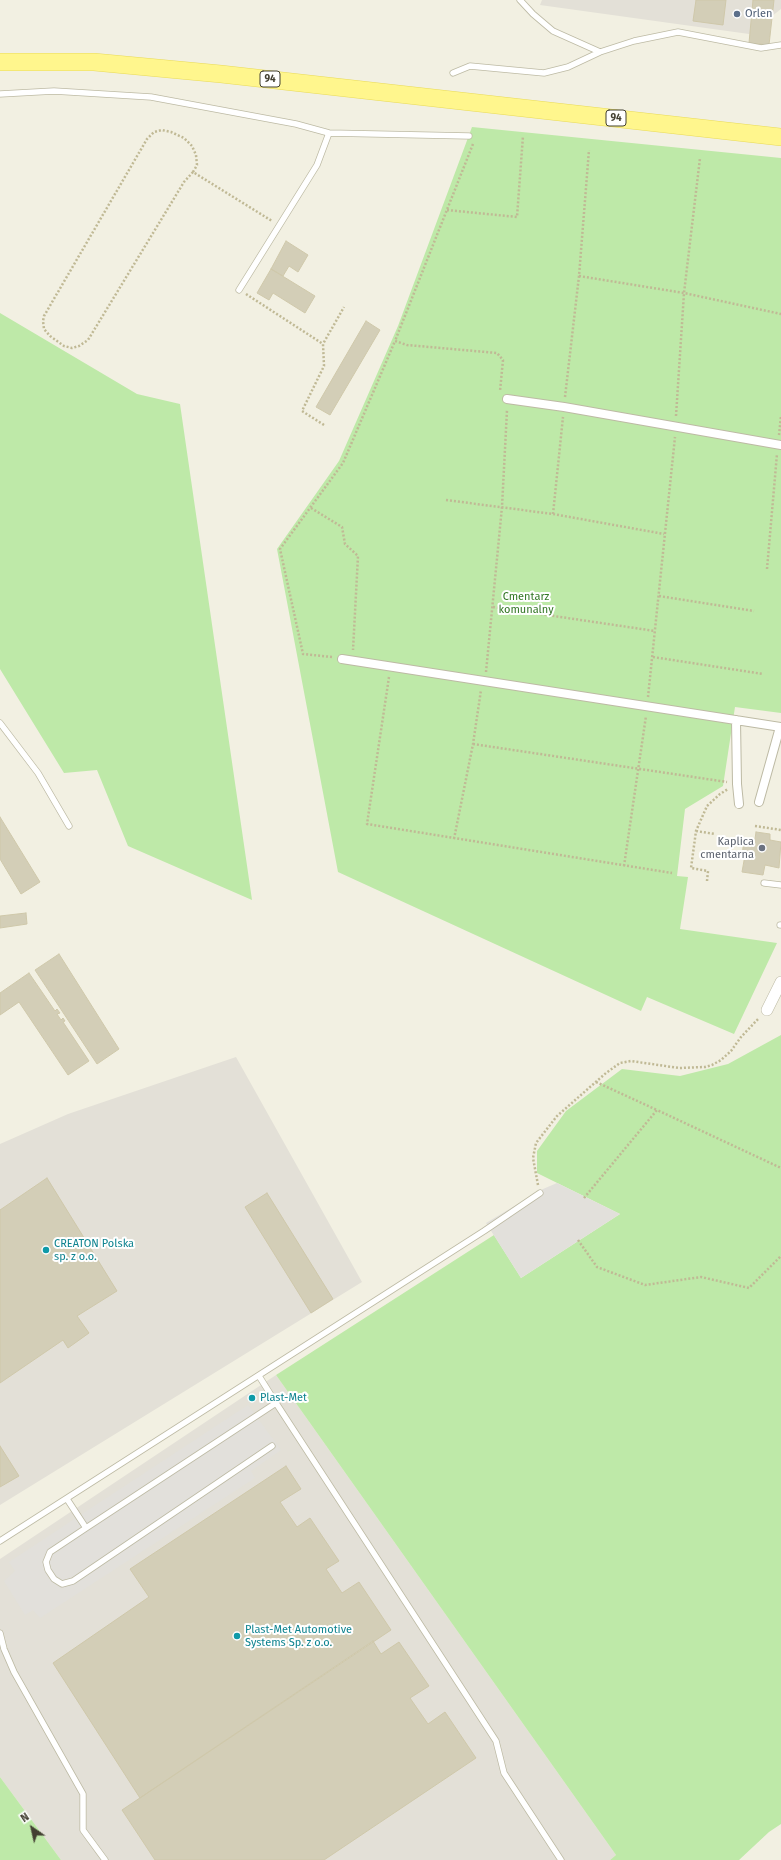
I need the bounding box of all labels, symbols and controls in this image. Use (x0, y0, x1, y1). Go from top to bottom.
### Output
place label: Orlen (745, 7, 772, 21)
marker: Orlen (732, 9, 742, 19)
road number: 94 (260, 71, 280, 87)
road number: 94 (606, 110, 626, 126)
park label: Cmentarz komunalny (498, 590, 554, 616)
place label: Kaplica cmentarna (700, 835, 754, 861)
marker: Kaplica cmentarna (757, 843, 767, 853)
place label: CREATON Polska sp. z o.o. (54, 1237, 134, 1263)
marker: CREATON Polska sp. z o.o. (41, 1245, 51, 1255)
place label: Plast-Met (260, 1391, 307, 1405)
marker: Plast-Met (247, 1393, 257, 1403)
place label: Plast-Met Automotive Systems Sp. z o.o. (245, 1623, 352, 1649)
marker: Plast-Met Automotive Systems Sp. z o.o. (232, 1631, 242, 1641)
north arrow (12, 1808, 52, 1848)
text: N (18, 1810, 32, 1825)

